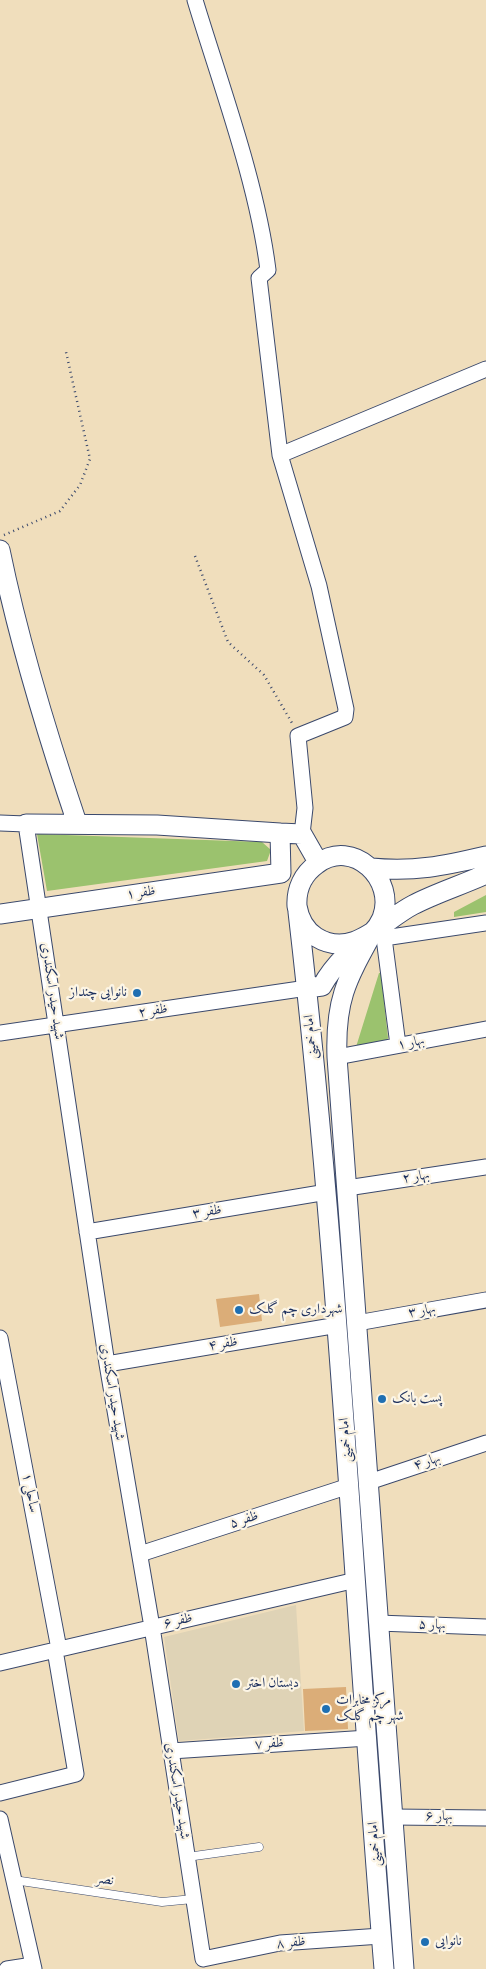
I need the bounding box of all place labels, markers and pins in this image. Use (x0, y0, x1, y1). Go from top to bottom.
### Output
place label: نانوایی چنداز (70, 985, 127, 1001)
marker: نانوایی چنداز (131, 987, 143, 999)
place label: شهرداری چم گلک (249, 1302, 343, 1318)
marker: شهرداری چم گلک (233, 1304, 245, 1316)
place label: پست بانک (392, 1391, 442, 1407)
marker: پست بانک (376, 1393, 388, 1405)
place label: دبستان اختر (246, 1676, 299, 1692)
marker: دبستان اختر (230, 1678, 242, 1690)
place label: مرکز مخابرات شهر چم گلک (336, 1693, 404, 1725)
marker: مرکز مخابرات شهر چم گلک (320, 1703, 332, 1715)
place label: نانوایی (435, 1934, 462, 1950)
marker: نانوایی (419, 1936, 431, 1948)

